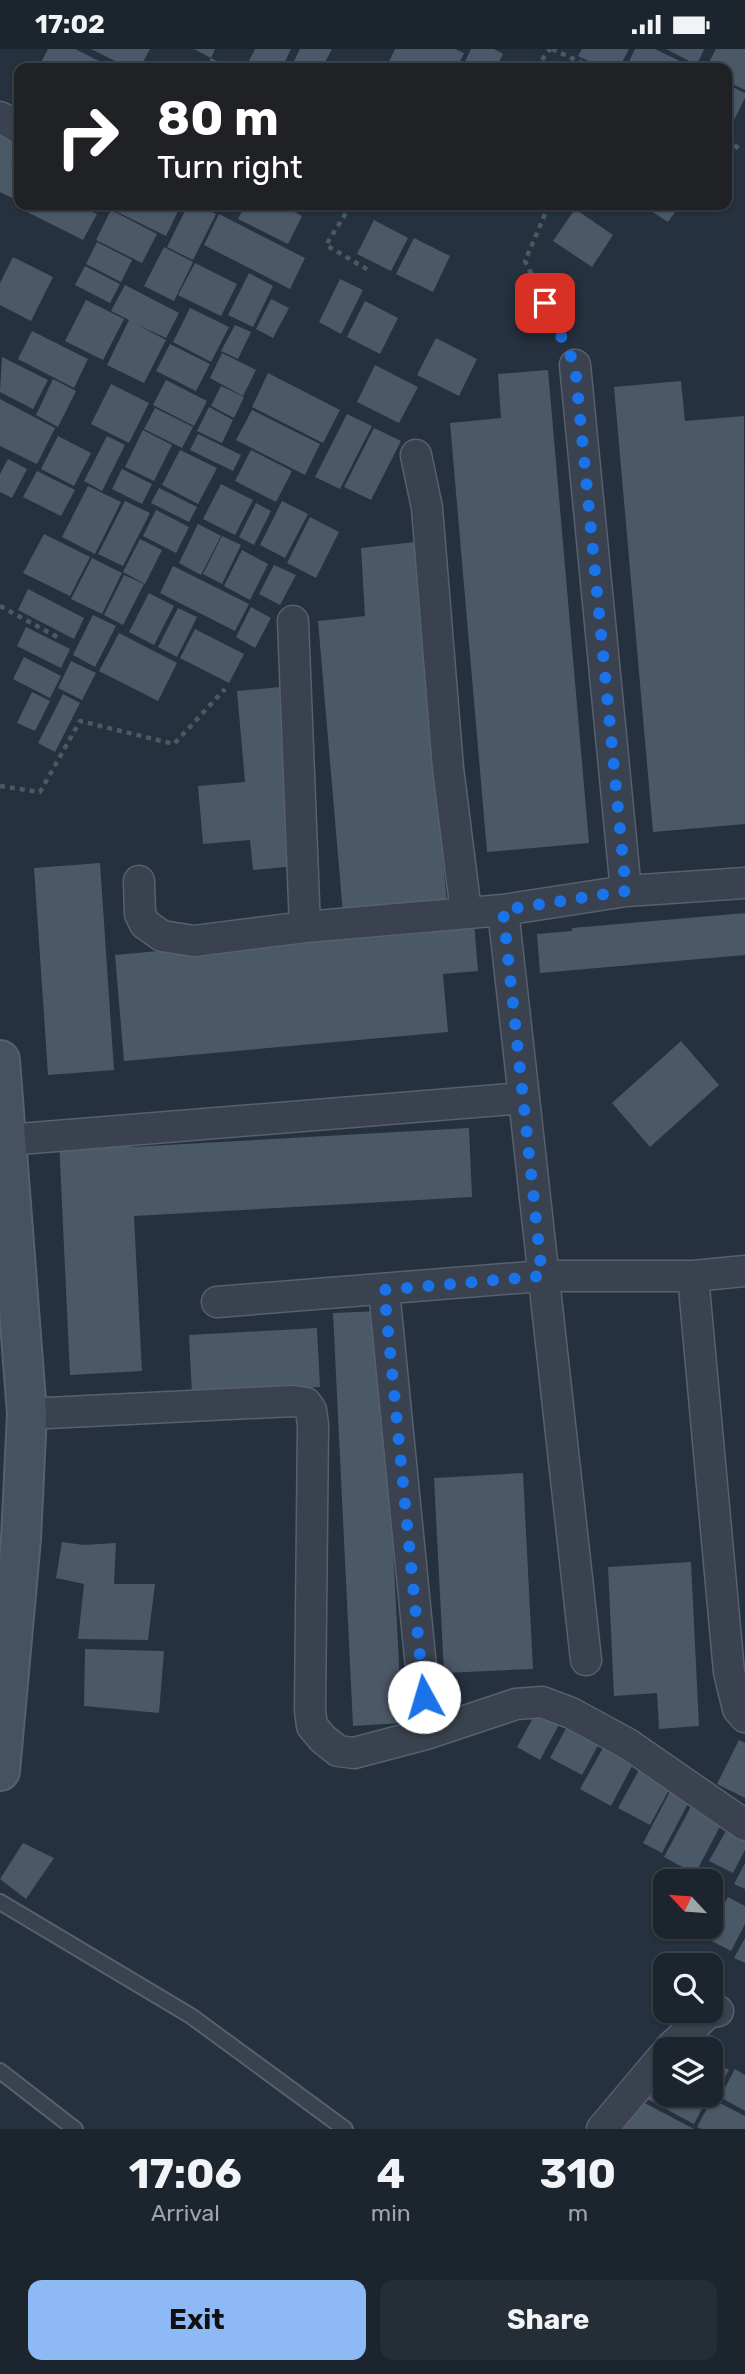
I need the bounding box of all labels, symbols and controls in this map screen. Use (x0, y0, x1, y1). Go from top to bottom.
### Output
text: 17:02 (35, 9, 105, 40)
text: 80 m (157, 89, 279, 147)
icon: right (42, 91, 133, 182)
text: Turn right (157, 148, 302, 186)
pin (515, 273, 575, 333)
icon: arrive (526, 284, 564, 322)
position arrow (387, 1660, 461, 1734)
north arrow (653, 1869, 723, 1939)
map controls (653, 1869, 723, 2107)
button: search (653, 1953, 723, 2023)
button: layers (653, 2037, 723, 2107)
text: 17:06 (129, 2149, 242, 2199)
text: 4 (376, 2149, 405, 2199)
text: 310 (540, 2149, 616, 2199)
text: Arrival (151, 2199, 220, 2227)
text: min (371, 2199, 411, 2227)
text: m (568, 2199, 588, 2227)
button: Exit (28, 2280, 366, 2360)
button: Share (380, 2280, 717, 2360)

